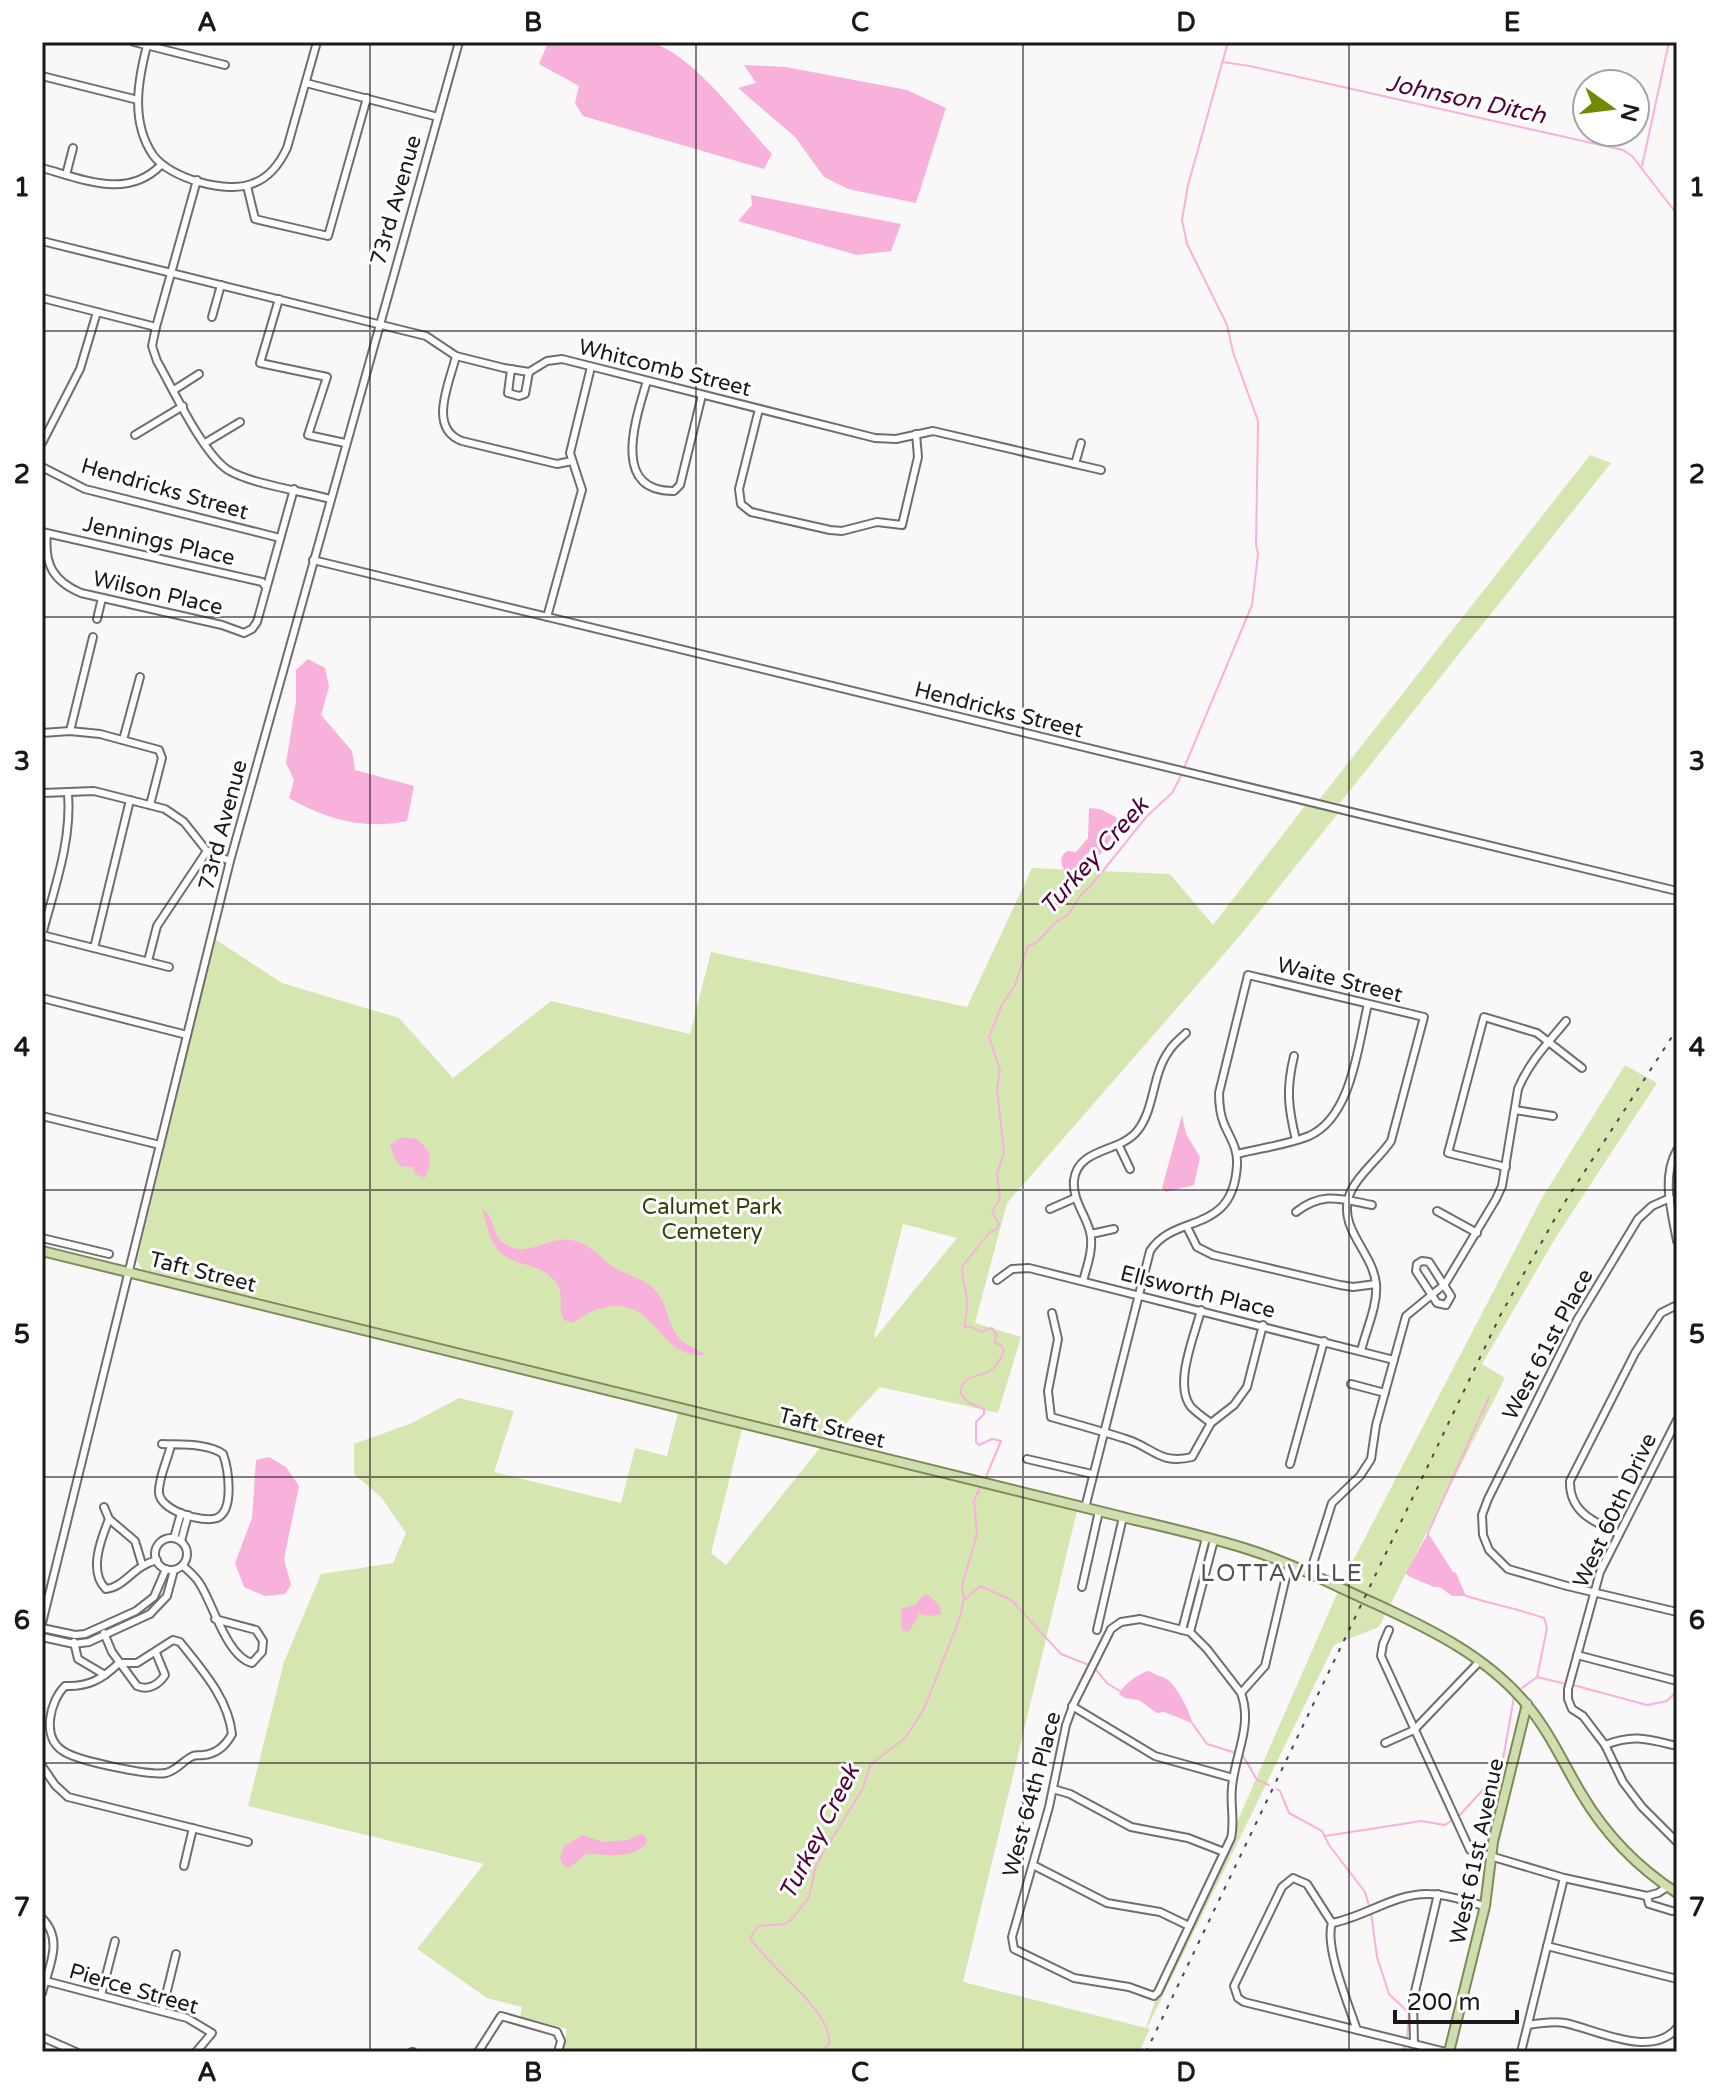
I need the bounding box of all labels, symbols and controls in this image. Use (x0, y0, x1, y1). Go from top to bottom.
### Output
text: A (197, 7, 217, 38)
text: B (524, 7, 542, 38)
text: C (851, 7, 869, 38)
text: D (1176, 7, 1196, 38)
text: E (1504, 7, 1520, 38)
water label: Johnson Ditch (1384, 68, 1550, 131)
north arrow (1571, 68, 1651, 148)
text: N (1615, 101, 1644, 124)
street label: 73rd Avenue (365, 132, 427, 268)
text: 1 (14, 172, 30, 203)
text: 1 (1689, 172, 1705, 203)
street label: Whitcomb Street (576, 334, 754, 402)
street label: Hendricks Street (78, 453, 251, 525)
text: 2 (14, 459, 30, 490)
text: 2 (1689, 459, 1705, 490)
street label: Jennings Place (80, 511, 237, 571)
street label: Wilson Place (90, 565, 225, 621)
street label: Hendricks Street (912, 676, 1086, 743)
text: 3 (14, 746, 30, 777)
text: 3 (1689, 746, 1705, 777)
street label: 73rd Avenue (193, 757, 253, 893)
water label: Turkey Creek (1034, 790, 1156, 921)
street label: Waite Street (1274, 952, 1405, 1008)
text: 4 (14, 1032, 30, 1063)
text: 4 (1689, 1032, 1705, 1063)
park label: Calumet Park Cemetery (642, 1194, 782, 1245)
street label: Taft Street (147, 1246, 259, 1298)
street label: Ellsworth Place (1118, 1260, 1278, 1324)
street label: West 61st Place (1497, 1265, 1599, 1424)
text: 5 (14, 1319, 30, 1350)
text: 5 (1689, 1319, 1705, 1350)
street label: Taft Street (776, 1402, 888, 1454)
street label: West 60th Drive (1568, 1429, 1662, 1592)
district label: LOTTAVILLE (1200, 1559, 1364, 1588)
text: 6 (14, 1605, 30, 1636)
text: 6 (1689, 1605, 1705, 1636)
street label: West 64th Place (997, 1709, 1067, 1880)
street label: West 61st Avenue (1445, 1756, 1509, 1946)
water label: Turkey Creek (773, 1758, 867, 1905)
text: 7 (14, 1892, 30, 1923)
text: 7 (1689, 1892, 1705, 1923)
street label: Pierce Street (66, 1958, 201, 2020)
scale bar (1395, 1974, 1517, 2024)
text: 200 m (1407, 1988, 1481, 2017)
text: A (197, 2057, 217, 2088)
text: B (524, 2057, 542, 2088)
text: C (851, 2057, 869, 2088)
text: D (1176, 2057, 1196, 2088)
text: E (1504, 2057, 1520, 2088)

